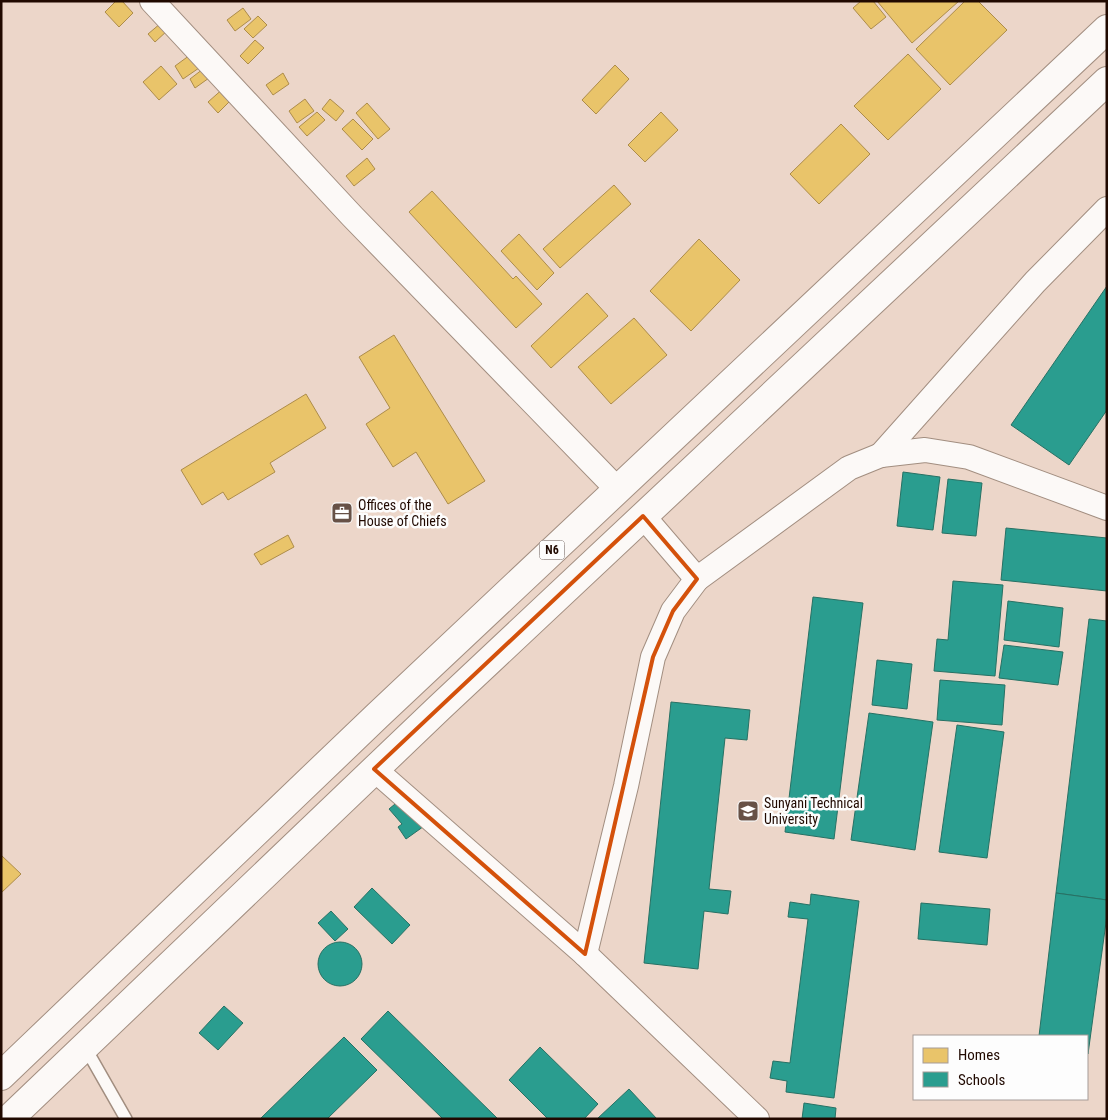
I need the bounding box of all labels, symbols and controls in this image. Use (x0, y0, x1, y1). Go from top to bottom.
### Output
place label: Offices of the House of Chiefs (358, 497, 447, 529)
office icon: Offices of the House of Chiefs (330, 501, 354, 525)
road number: N6 (540, 540, 564, 560)
place label: Sunyani Technical University (764, 795, 863, 827)
school or university icon: Sunyani Technical University (736, 799, 760, 823)
legend (913, 1035, 1088, 1100)
text: Homes (958, 1046, 1000, 1064)
text: Schools (958, 1071, 1005, 1089)

